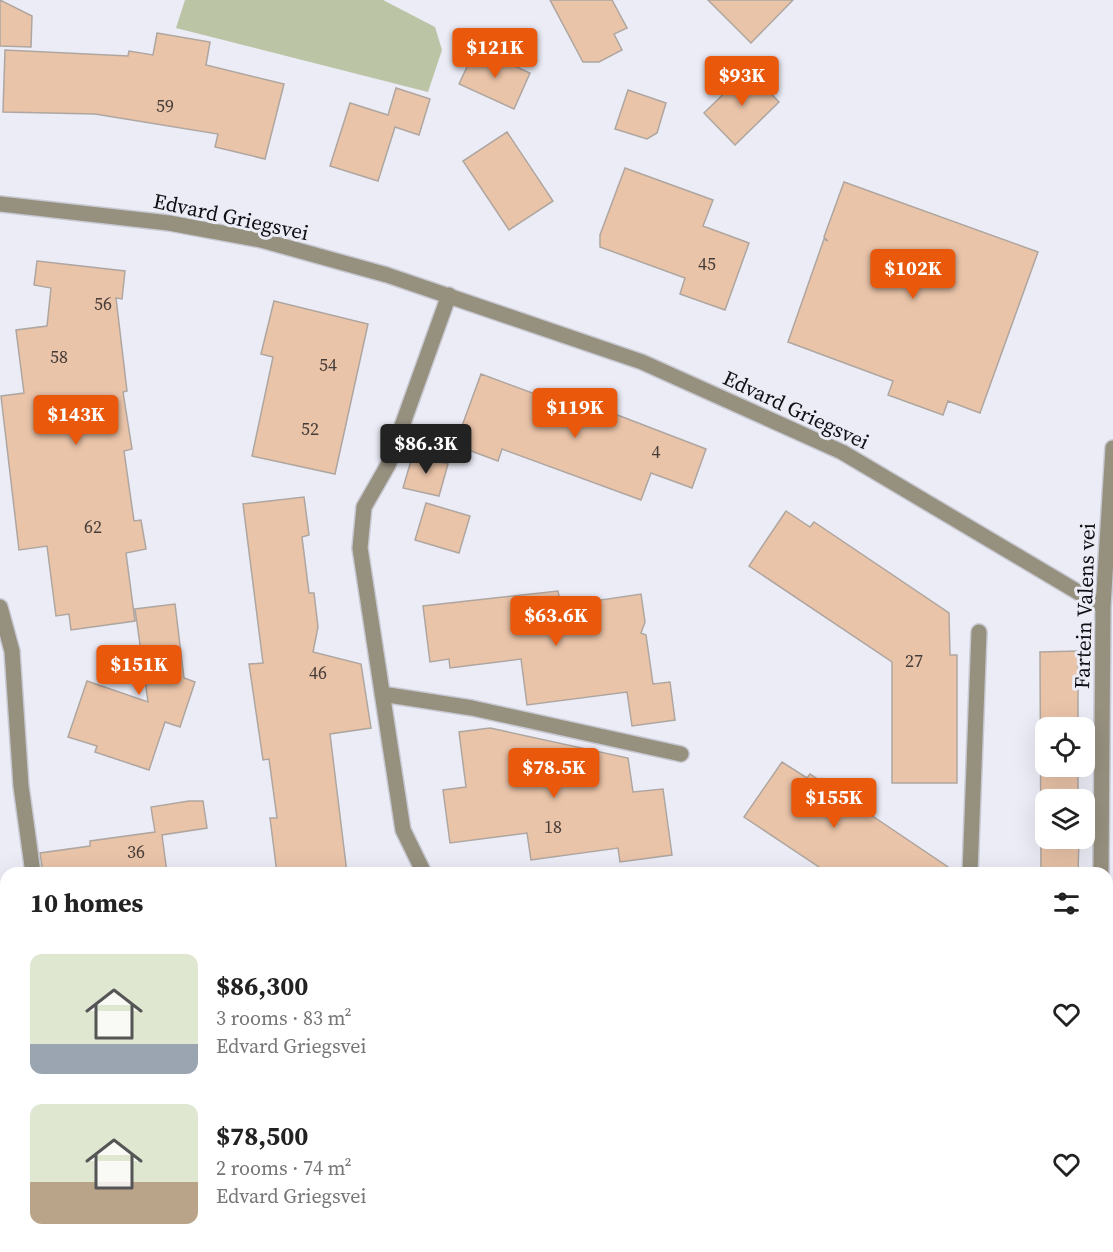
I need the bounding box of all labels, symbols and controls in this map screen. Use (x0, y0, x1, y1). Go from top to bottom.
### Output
pin: $121K (453, 28, 537, 79)
text: $121K (466, 33, 524, 61)
pin: $93K (706, 56, 778, 107)
text: $93K (719, 61, 765, 89)
house number: 59 (156, 93, 174, 118)
street label: Edvard Griegsvei (151, 186, 311, 247)
pin: $102K (871, 249, 955, 300)
house number: 45 (698, 251, 716, 276)
text: $102K (884, 254, 942, 282)
house number: 56 (94, 291, 112, 316)
house number: 58 (50, 344, 68, 369)
house number: 54 (319, 352, 337, 377)
street label: Edvard Griegsvei (718, 363, 874, 456)
pin: $119K (533, 388, 617, 439)
text: $119K (546, 393, 604, 421)
pin: $143K (34, 395, 118, 446)
text: $143K (47, 400, 105, 428)
house number: 52 (301, 416, 319, 441)
pin: $86.3K (377, 424, 475, 475)
text: $86.3K (394, 429, 458, 457)
house number: 4 (652, 439, 661, 464)
house number: 62 (84, 514, 102, 539)
street label: Fartein Valens vei (1067, 523, 1102, 689)
pin: $63.6K (507, 596, 605, 647)
text: $63.6K (524, 601, 588, 629)
pin: $151K (97, 645, 181, 696)
house number: 27 (905, 648, 923, 673)
text: $151K (110, 650, 168, 678)
house number: 46 (309, 660, 327, 685)
map controls (1035, 717, 1095, 849)
button: locate (1035, 717, 1095, 777)
pin: $78.5K (505, 748, 603, 799)
text: $78.5K (522, 753, 586, 781)
pin: $155K (792, 778, 876, 829)
text: $155K (805, 783, 863, 811)
button: layers (1035, 789, 1095, 849)
house number: 18 (544, 814, 562, 839)
house number: 36 (127, 839, 145, 864)
text: 10 homes (30, 885, 143, 921)
icon: filters (1050, 887, 1083, 920)
text: $86,300 (216, 968, 308, 1004)
icon: home (78, 978, 150, 1050)
icon: heart (1050, 998, 1083, 1031)
text: 3 rooms · 83 m² (216, 1004, 352, 1032)
text: Edvard Griegsvei (216, 1032, 366, 1060)
text: $78,500 (216, 1118, 308, 1154)
icon: home (78, 1128, 150, 1200)
icon: heart (1050, 1148, 1083, 1181)
text: 2 rooms · 74 m² (216, 1154, 352, 1182)
text: Edvard Griegsvei (216, 1182, 366, 1210)

